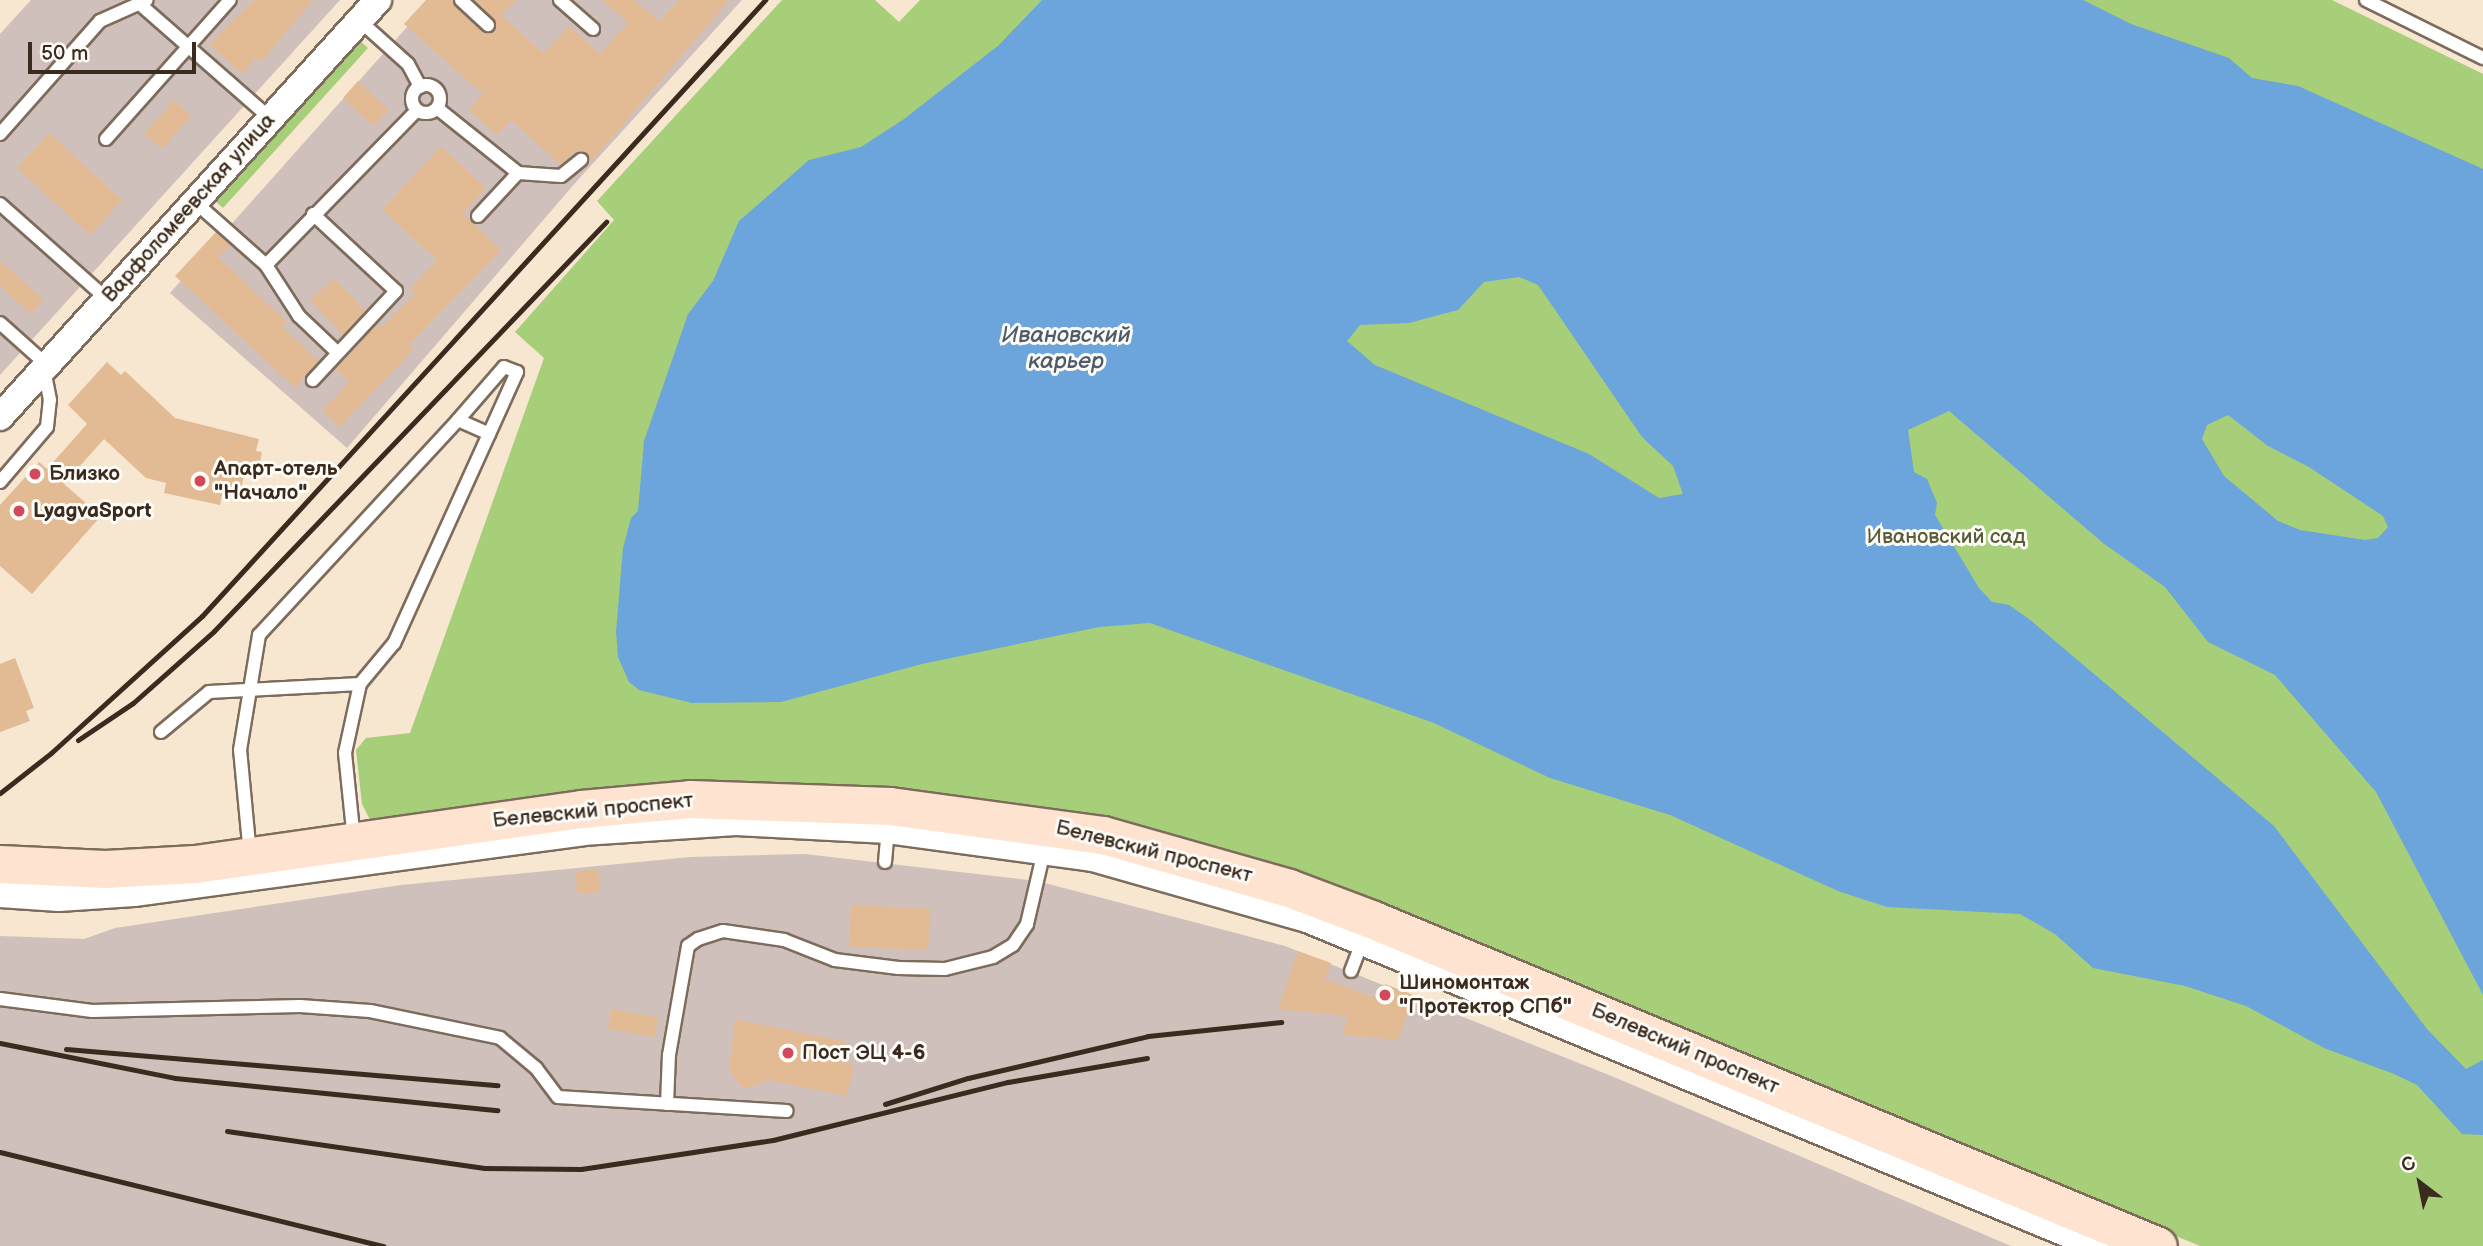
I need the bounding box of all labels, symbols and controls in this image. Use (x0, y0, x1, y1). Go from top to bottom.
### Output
scale bar (32, 28, 200, 72)
text: 50 m (41, 41, 88, 66)
street label: Варфоломеевская улица (97, 108, 281, 308)
water label: Ивановский карьер (1001, 321, 1131, 375)
place label: Апарт-отель "Начало" (214, 456, 338, 506)
place label: Близко (49, 461, 120, 487)
marker: Близко (27, 466, 43, 482)
marker: Апарт-отель "Начало" (192, 473, 208, 489)
place label: LyagvaSport (33, 498, 152, 524)
marker: LyagvaSport (11, 503, 27, 519)
park label: Ивановский сад (1866, 524, 2026, 550)
street label: Белевский проспект (491, 788, 695, 834)
street label: Белевский проспект (1053, 815, 1255, 889)
place label: Шиномонтаж "Протектор СПб" (1399, 970, 1572, 1020)
marker: Шиномонтаж "Протектор СПб" (1377, 987, 1393, 1003)
street label: Белевский проспект (1587, 998, 1783, 1100)
place label: Пост ЭЦ 4-6 (802, 1040, 925, 1066)
marker: Пост ЭЦ 4-6 (780, 1045, 796, 1061)
north arrow (2385, 1148, 2455, 1218)
text: С (2397, 1152, 2420, 1178)

